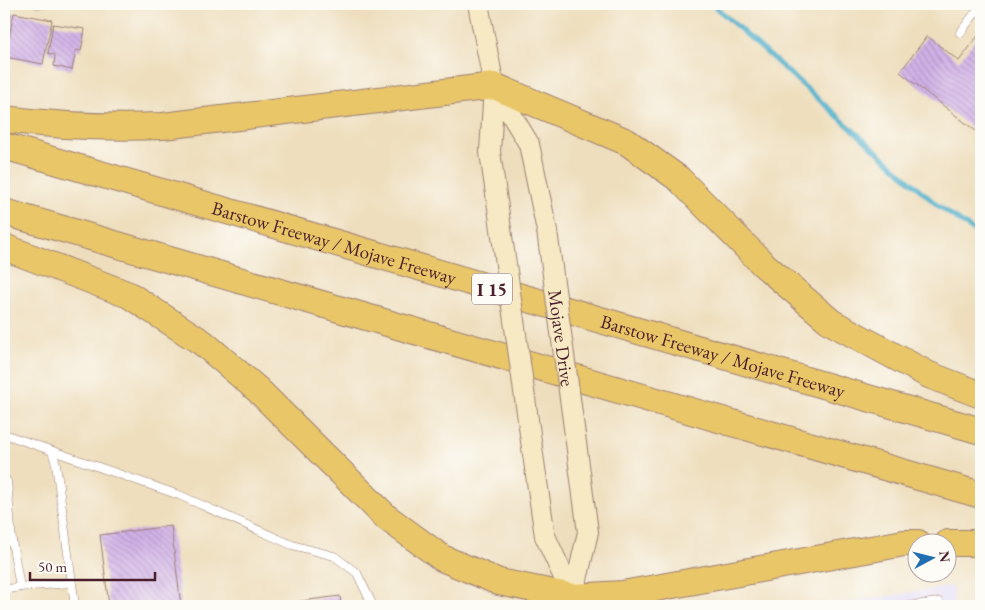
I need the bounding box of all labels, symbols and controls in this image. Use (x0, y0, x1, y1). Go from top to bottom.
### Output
street label: Barstow Freeway / Mojave Freeway (209, 195, 460, 290)
road number: I 15 (472, 274, 512, 304)
street label: Mojave Drive (543, 288, 581, 388)
street label: Barstow Freeway / Mojave Freeway (598, 308, 849, 403)
north arrow (908, 532, 958, 582)
scale bar (30, 550, 155, 582)
text: N (935, 550, 955, 564)
text: 50 m (38, 557, 67, 576)

